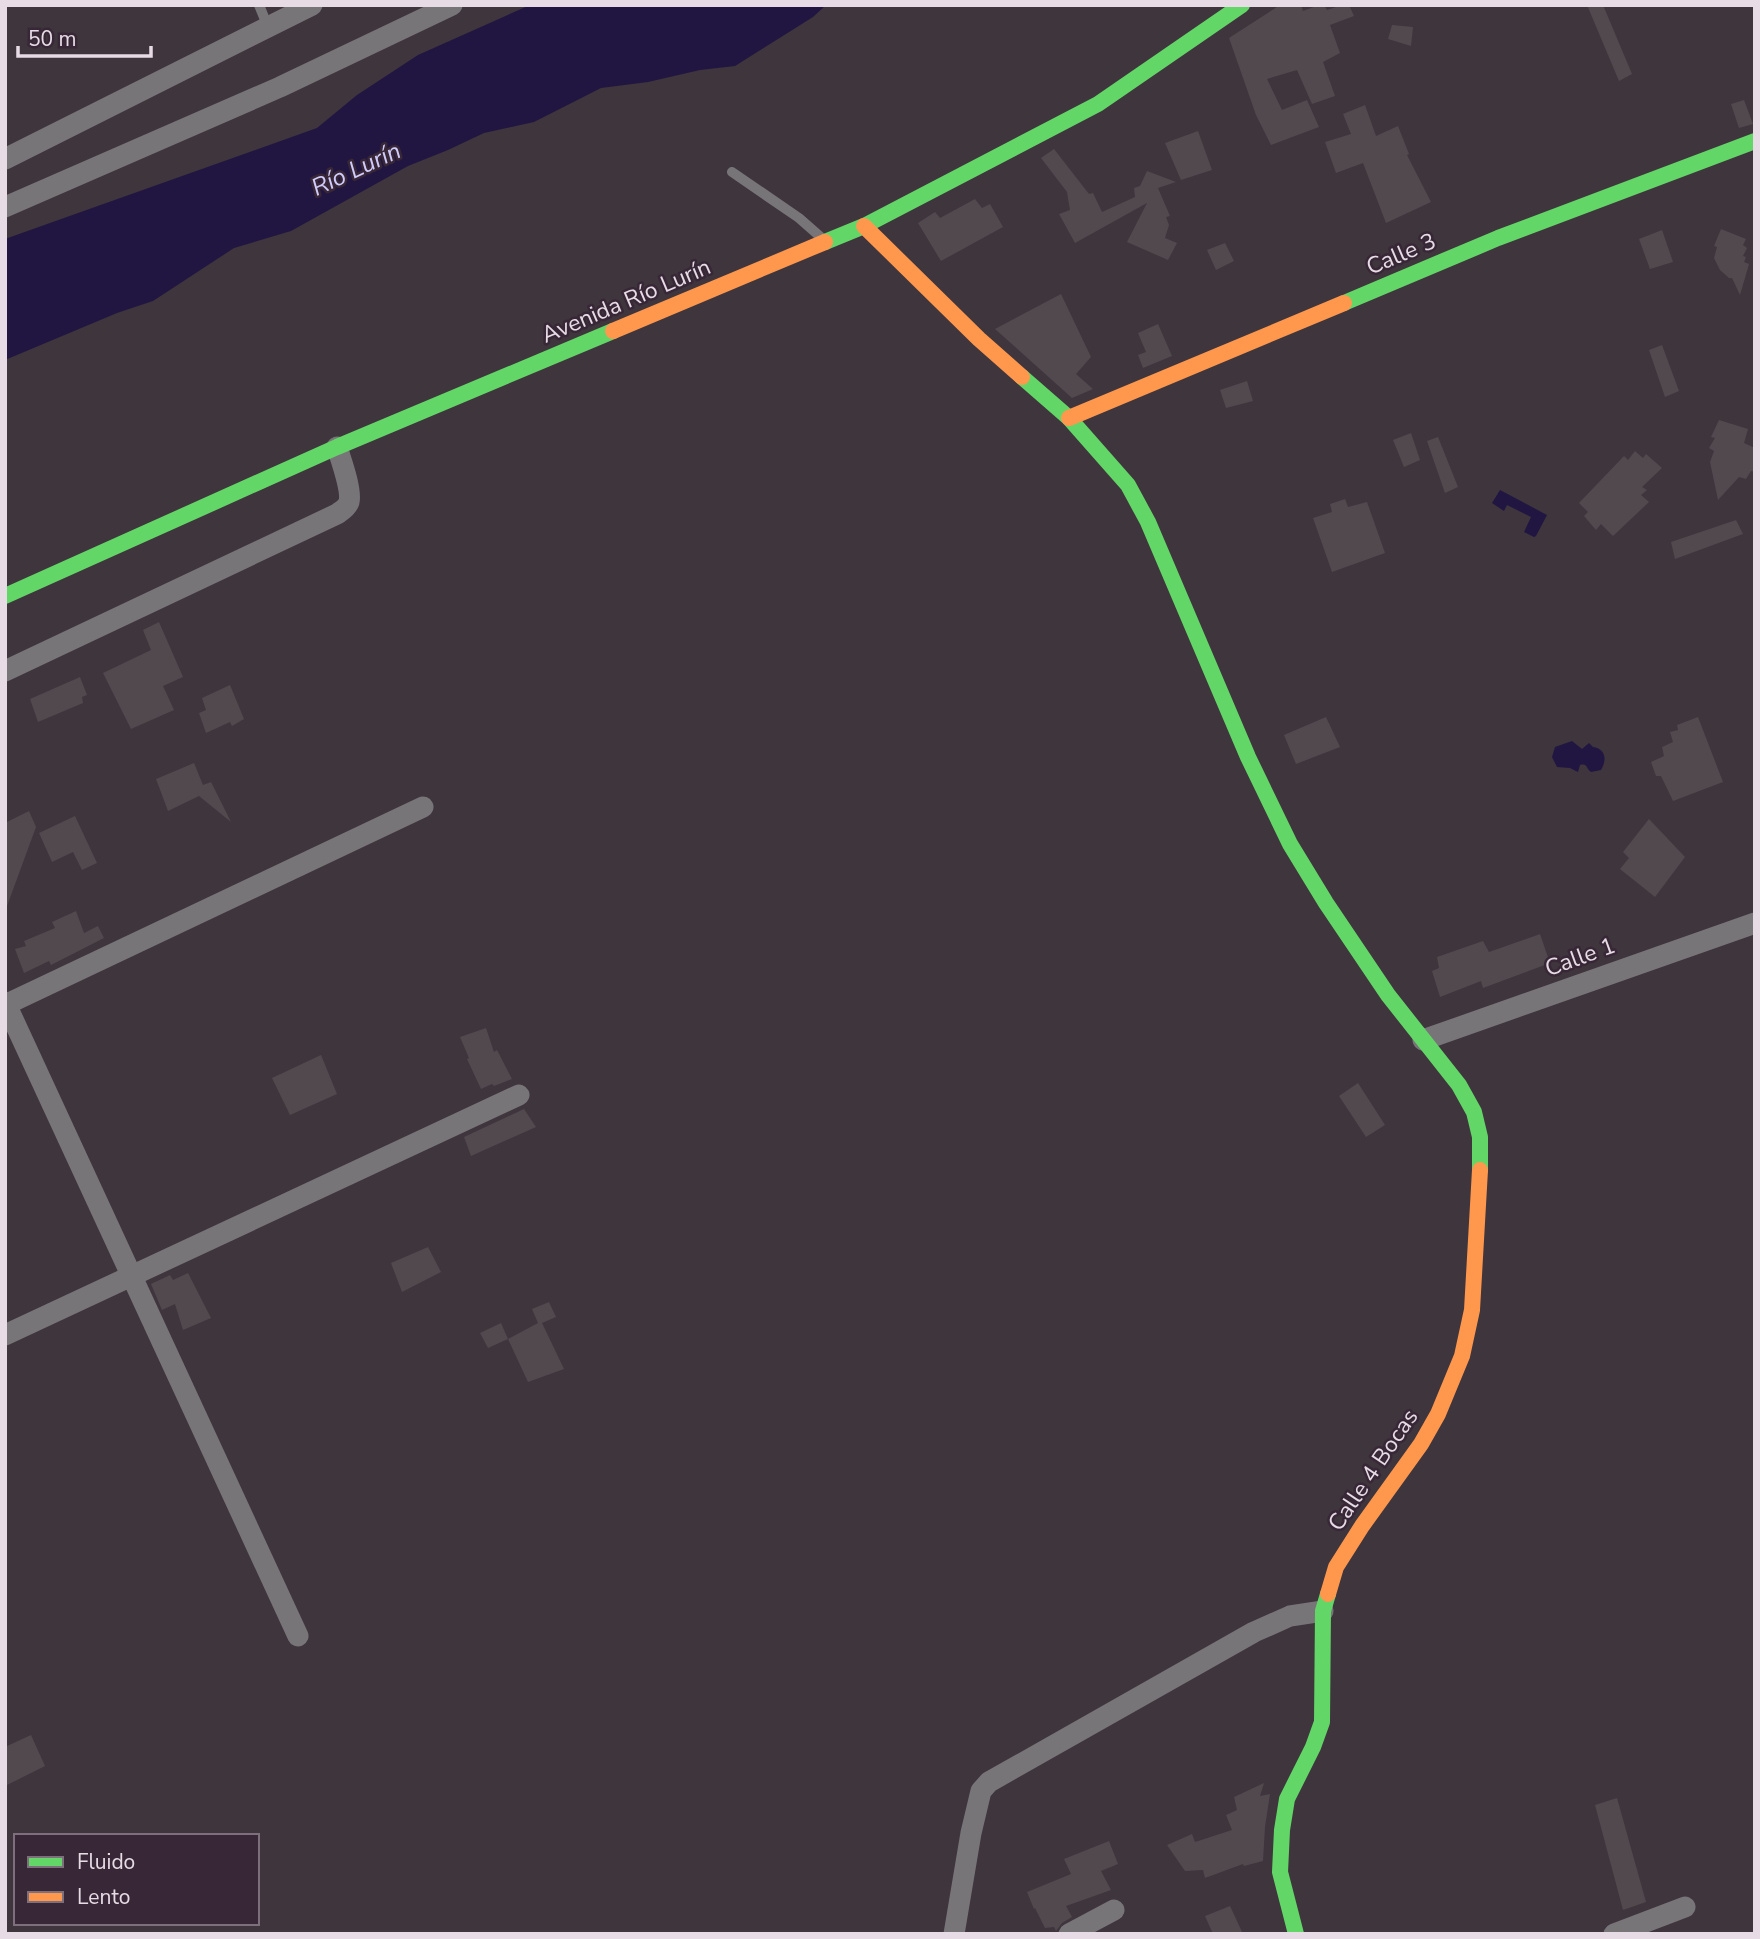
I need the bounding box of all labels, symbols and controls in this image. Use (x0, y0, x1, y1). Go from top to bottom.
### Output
scale bar (18, 14, 150, 58)
text: 50 m (28, 25, 77, 53)
water label: Río Lurín (306, 134, 406, 204)
street label: Calle 3 (1361, 226, 1441, 282)
street label: Avenida Río Lurín (537, 251, 715, 351)
street label: Calle 1 (1541, 930, 1619, 984)
street label: Calle 4 Bocas (1321, 1403, 1425, 1537)
legend (14, 1834, 259, 1925)
text: Fluido (77, 1848, 135, 1876)
text: Lento (77, 1883, 130, 1911)

